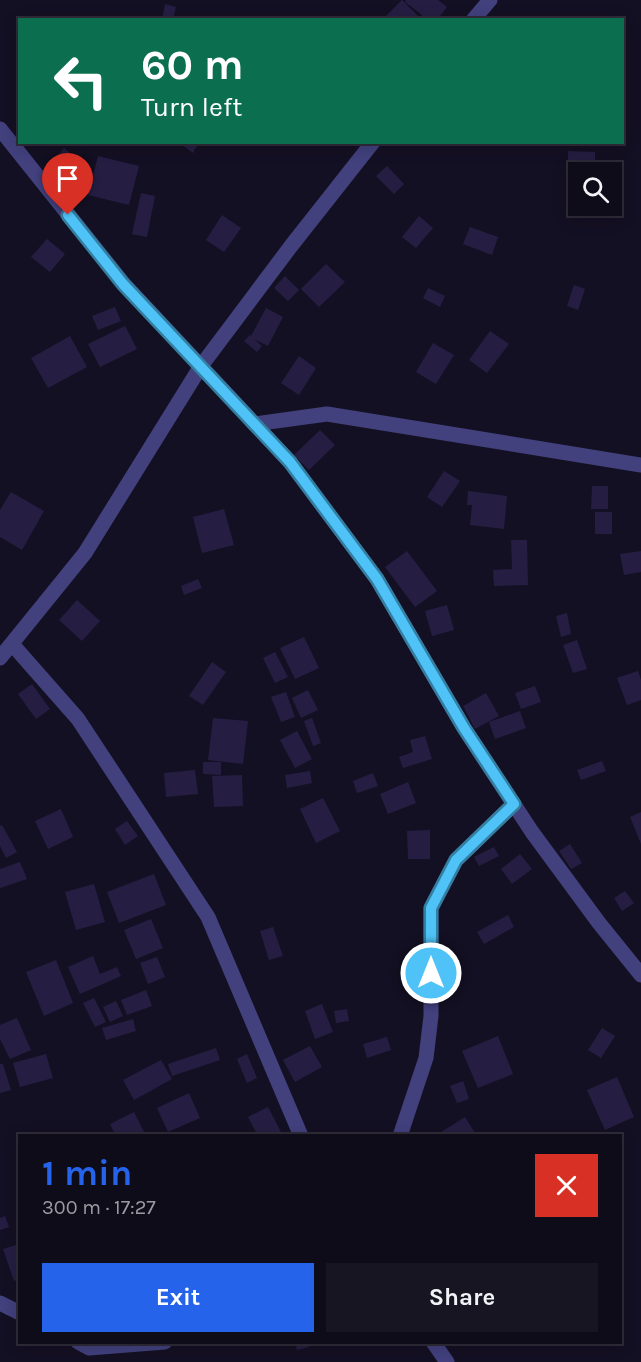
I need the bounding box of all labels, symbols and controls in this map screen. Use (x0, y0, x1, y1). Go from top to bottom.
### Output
text: 60 m (141, 40, 244, 90)
icon: left (42, 42, 120, 120)
text: Turn left (141, 91, 242, 123)
pin (42, 153, 93, 215)
icon: arrive (51, 162, 84, 195)
map controls (568, 162, 622, 216)
button: search (568, 162, 622, 216)
position arrow (399, 941, 463, 1005)
text: 1 min (42, 1152, 132, 1194)
button: close (535, 1154, 598, 1217)
text: 300 m · 17:27 (42, 1196, 156, 1219)
button: Exit (42, 1263, 314, 1332)
button: Share (326, 1263, 598, 1332)

